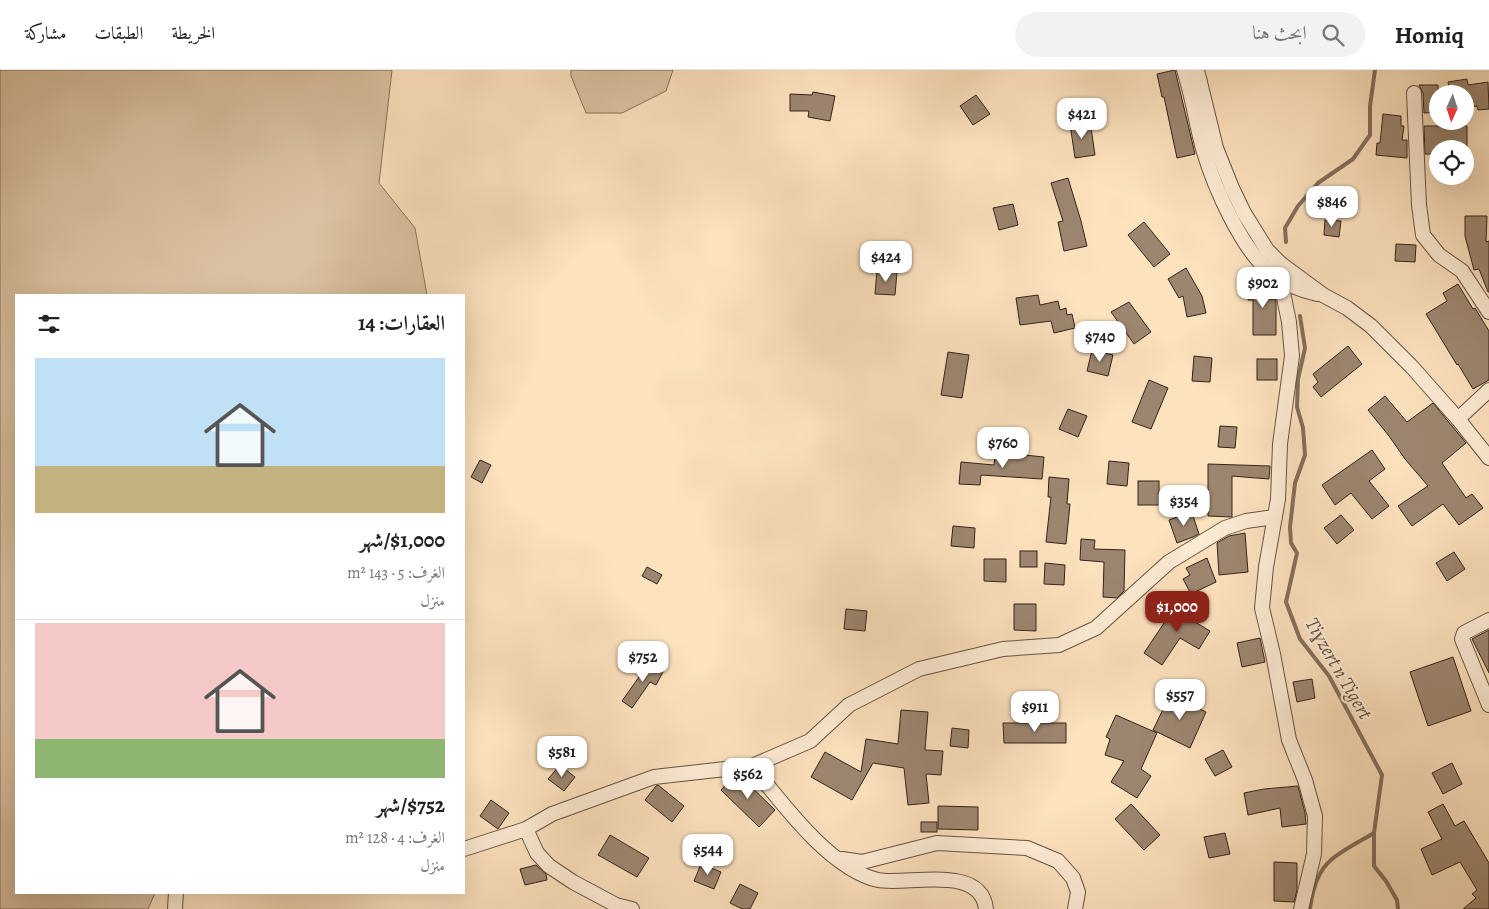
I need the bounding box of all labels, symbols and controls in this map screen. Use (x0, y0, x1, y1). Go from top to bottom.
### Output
search box (1015, 12, 1365, 57)
text: Homiq (1395, 19, 1464, 51)
text: ابحث هنا (1252, 20, 1307, 46)
text: مشاركة (25, 21, 66, 45)
text: الطبقات (94, 21, 143, 45)
text: الخريطة (171, 21, 215, 45)
icon: search (1319, 21, 1347, 49)
north arrow (1429, 85, 1474, 130)
map controls (1429, 85, 1474, 185)
pin: $421 (1052, 98, 1112, 140)
text: $421 (1068, 103, 1096, 125)
button: locate (1429, 140, 1474, 185)
pin: $846 (1302, 186, 1362, 228)
text: $846 (1317, 191, 1347, 213)
pin: $424 (856, 240, 916, 283)
text: $424 (871, 246, 901, 268)
pin: $902 (1233, 266, 1293, 309)
text: $902 (1248, 272, 1278, 294)
text: العقارات: 14 (358, 309, 445, 337)
icon: filters (35, 310, 63, 338)
pin: $740 (1070, 320, 1130, 363)
text: $740 (1085, 326, 1115, 348)
icon: home (195, 390, 285, 480)
pin: $760 (973, 426, 1033, 469)
text: $760 (988, 432, 1018, 454)
pin: $354 (1154, 484, 1214, 527)
text: $354 (1170, 490, 1198, 512)
text: $1,000/شهر (359, 526, 445, 554)
text: الغرف: 5 · 143 m² (347, 562, 445, 584)
text: منزل (420, 590, 445, 612)
pin: $1,000 (1136, 590, 1218, 633)
text: $1,000 (1156, 596, 1198, 618)
water label: Tiɣzert n Tigert (1299, 613, 1379, 725)
pin: $752 (613, 640, 673, 683)
text: $752 (629, 646, 657, 668)
icon: home (195, 656, 285, 746)
pin: $557 (1150, 678, 1210, 721)
text: $557 (1166, 684, 1194, 706)
pin: $911 (1005, 690, 1065, 733)
text: $911 (1022, 696, 1048, 718)
pin: $581 (532, 736, 592, 778)
text: $581 (548, 741, 576, 763)
pin: $562 (718, 758, 778, 800)
text: $562 (733, 763, 763, 785)
text: $752/شهر (376, 791, 445, 819)
text: الغرف: 4 · 128 m² (345, 827, 445, 849)
pin: $544 (678, 834, 738, 876)
text: $544 (693, 839, 723, 861)
text: منزل (420, 855, 445, 877)

